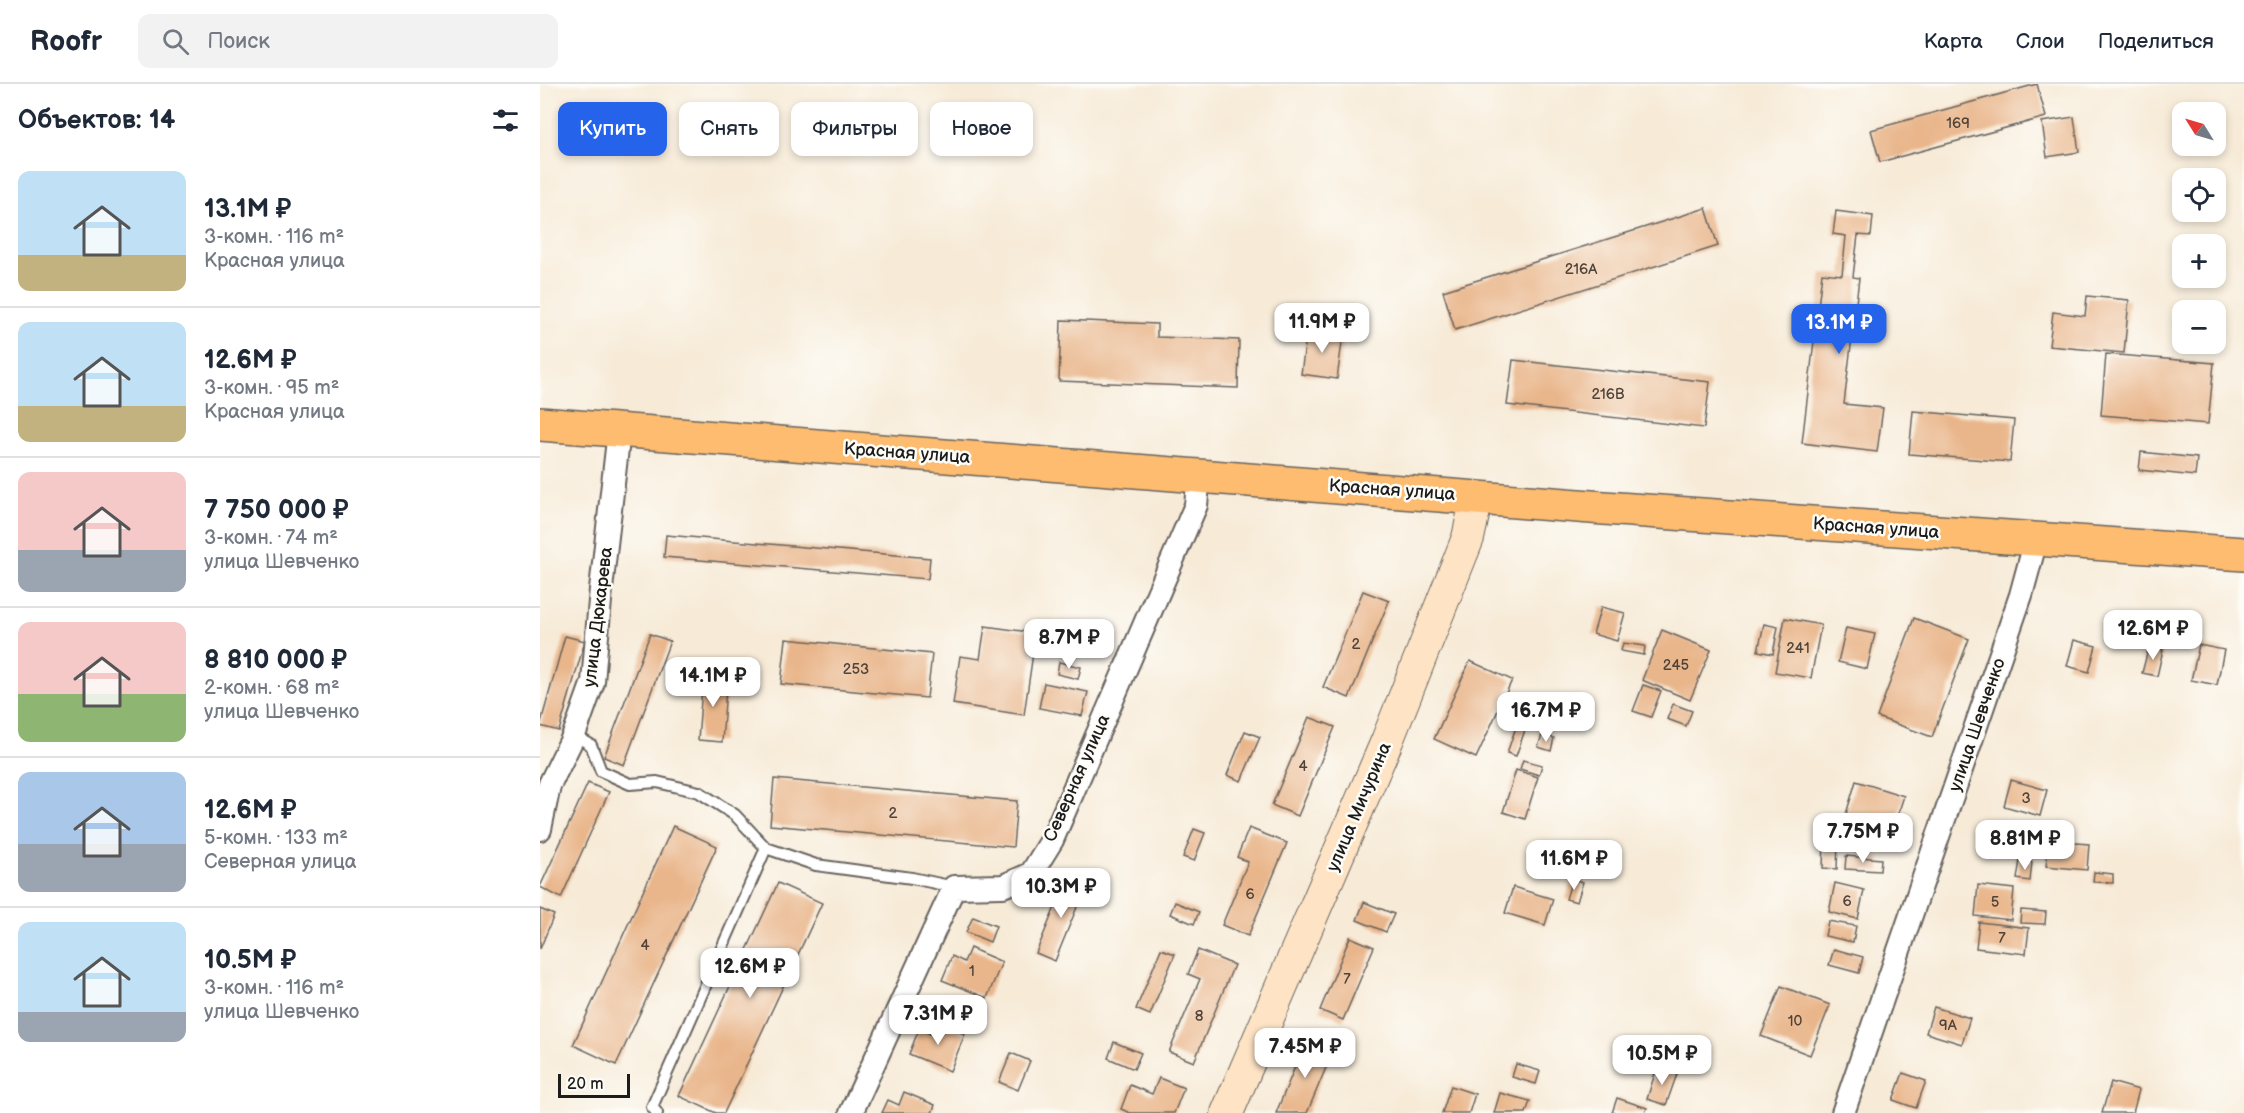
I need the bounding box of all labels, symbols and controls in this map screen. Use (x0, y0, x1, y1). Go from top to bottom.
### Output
search box (138, 14, 558, 68)
text: Roofr (30, 25, 102, 58)
icon: search (159, 25, 192, 58)
text: Поиск (207, 28, 270, 55)
text: Карта (1924, 29, 1983, 54)
text: Слои (2016, 29, 2065, 54)
text: Поделиться (2098, 29, 2214, 54)
chip: Купить (558, 102, 667, 156)
chip: Снять (679, 102, 779, 156)
chip: Фильтры (791, 102, 918, 156)
chip: Новое (930, 102, 1033, 156)
north arrow (2172, 102, 2226, 156)
map controls (2172, 102, 2226, 354)
icon: filters (489, 104, 522, 137)
text: Объектов: 14 (18, 105, 175, 136)
house number: 169 (1946, 114, 1970, 133)
button: locate (2172, 168, 2226, 222)
text: 13.1M ₽ (204, 194, 291, 225)
icon: home (66, 195, 138, 267)
text: 3-комн. · 116 m² (204, 225, 344, 249)
button: + (2172, 234, 2226, 288)
text: Красная улица (204, 249, 345, 273)
house number: 216А (1565, 260, 1598, 279)
button: − (2172, 300, 2226, 354)
pin: 11.9M ₽ (1267, 303, 1377, 354)
pin: 13.1M ₽ (1784, 304, 1894, 355)
text: 11.9M ₽ (1288, 310, 1356, 334)
text: 13.1M ₽ (1805, 311, 1873, 335)
text: 12.6M ₽ (204, 345, 297, 376)
icon: home (66, 346, 138, 418)
text: 3-комн. · 95 m² (204, 376, 339, 400)
house number: 216В (1591, 385, 1625, 404)
text: Красная улица (204, 400, 345, 424)
street label: Красная улица (843, 438, 971, 468)
street label: Красная улица (1328, 475, 1456, 505)
text: 7 750 000 ₽ (204, 495, 349, 526)
icon: home (66, 496, 138, 568)
street label: Красная улица (1812, 513, 1940, 543)
text: 3-комн. · 74 m² (204, 526, 338, 550)
street label: улица Дюкарева (579, 545, 617, 688)
text: улица Шевченко (204, 550, 359, 574)
pin: 12.6M ₽ (2098, 610, 2208, 661)
text: 12.6M ₽ (2117, 617, 2189, 641)
pin: 8.7M ₽ (1020, 619, 1118, 670)
text: 8.7M ₽ (1038, 626, 1100, 650)
house number: 2 (1352, 635, 1361, 654)
house number: 241 (1786, 639, 1810, 658)
text: 8 810 000 ₽ (204, 645, 347, 676)
icon: home (66, 646, 138, 718)
house number: 245 (1663, 656, 1689, 675)
street label: улица Шевченко (1944, 656, 2010, 794)
pin: 14.1M ₽ (658, 657, 768, 708)
house number: 253 (843, 660, 869, 679)
text: 14.1M ₽ (679, 664, 747, 688)
text: 2-комн. · 68 m² (204, 676, 340, 700)
pin: 16.7M ₽ (1491, 692, 1601, 743)
text: 16.7M ₽ (1511, 699, 1581, 723)
text: улица Шевченко (204, 700, 359, 724)
street label: Северная улица (1039, 711, 1115, 845)
street label: улица Мичурина (1322, 739, 1396, 875)
house number: 4 (1298, 757, 1308, 776)
house number: 3 (2021, 789, 2031, 808)
text: 12.6M ₽ (204, 795, 297, 826)
icon: home (66, 796, 138, 868)
house number: 2 (889, 804, 898, 823)
pin: 7.75M ₽ (1808, 813, 1918, 864)
text: 7.75M ₽ (1827, 820, 1899, 844)
pin: 8.81M ₽ (1970, 820, 2080, 871)
text: 5-комн. · 133 m² (204, 826, 348, 850)
text: 8.81M ₽ (1989, 827, 2061, 851)
pin: 11.6M ₽ (1519, 840, 1629, 891)
text: 11.6M ₽ (1540, 847, 1608, 871)
text: Северная улица (204, 850, 357, 874)
pin: 10.3M ₽ (1006, 868, 1116, 919)
text: 10.3M ₽ (1025, 875, 1097, 899)
house number: 6 (1245, 885, 1255, 904)
house number: 6 (1842, 892, 1852, 911)
house number: 5 (1991, 893, 1999, 912)
house number: 7 (1998, 929, 2006, 948)
house number: 4 (640, 936, 650, 955)
text: 10.5M ₽ (204, 945, 296, 976)
icon: home (66, 946, 138, 1018)
pin: 12.6M ₽ (695, 948, 805, 999)
text: 12.6M ₽ (714, 955, 786, 979)
house number: 1 (969, 962, 975, 981)
house number: 7 (1343, 970, 1351, 989)
text: 3-комн. · 116 m² (204, 976, 344, 1000)
pin: 7.31M ₽ (883, 995, 993, 1046)
text: улица Шевченко (204, 1000, 359, 1024)
text: 7.31M ₽ (903, 1002, 973, 1026)
house number: 8 (1195, 1007, 1204, 1026)
house number: 10 (1788, 1012, 1802, 1031)
house number: 9А (1939, 1016, 1958, 1035)
pin: 7.45M ₽ (1250, 1028, 1360, 1079)
text: 7.45M ₽ (1268, 1035, 1342, 1059)
pin: 10.5M ₽ (1607, 1035, 1717, 1086)
text: 10.5M ₽ (1626, 1042, 1698, 1066)
scale bar (558, 1071, 630, 1098)
text: 20 m (567, 1075, 603, 1094)

